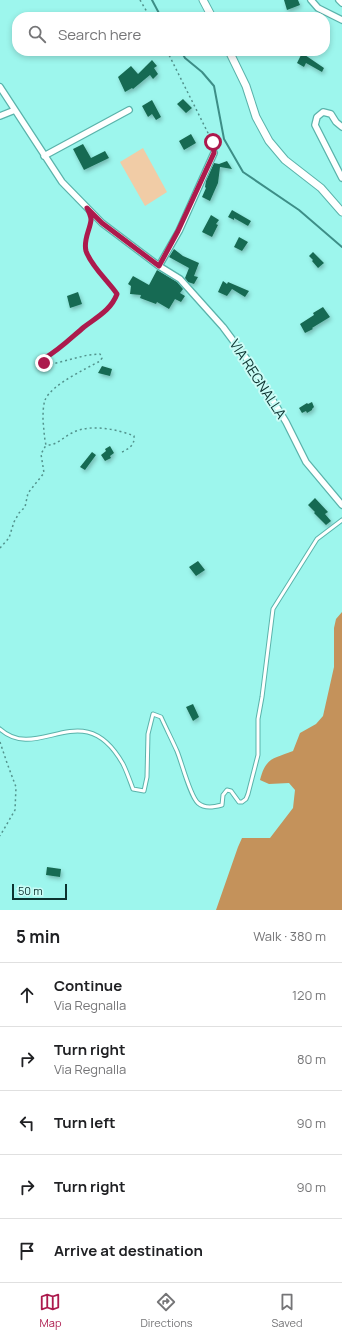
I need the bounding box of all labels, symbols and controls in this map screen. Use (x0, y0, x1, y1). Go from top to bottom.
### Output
search box (12, 12, 330, 56)
icon: search (26, 23, 48, 45)
text: Search here (58, 24, 141, 45)
route start (204, 133, 222, 151)
street label: VIA REGNALLA (226, 335, 291, 422)
route end (35, 354, 53, 372)
scale bar (12, 882, 67, 901)
text: 50 m (18, 883, 43, 898)
text: 5 min (16, 925, 60, 948)
text: Walk · 380 m (253, 927, 326, 945)
text: Continue (54, 975, 122, 996)
icon: ahead (16, 984, 38, 1006)
text: 120 m (292, 986, 326, 1004)
text: Via Regnalla (54, 996, 126, 1014)
text: Turn right (54, 1039, 125, 1060)
icon: right (16, 1048, 38, 1070)
text: 80 m (297, 1050, 326, 1068)
text: Via Regnalla (54, 1060, 126, 1078)
icon: left (16, 1112, 38, 1134)
text: Turn left (54, 1112, 116, 1133)
text: 90 m (296, 1114, 326, 1132)
icon: right (16, 1176, 38, 1198)
text: Turn right (54, 1176, 125, 1197)
text: 90 m (296, 1178, 326, 1196)
icon: arrive (16, 1240, 38, 1262)
text: Arrive at destination (54, 1240, 203, 1261)
tab: Map (39, 1291, 61, 1330)
tab: Directions (140, 1291, 193, 1330)
tab: Saved (272, 1291, 303, 1330)

